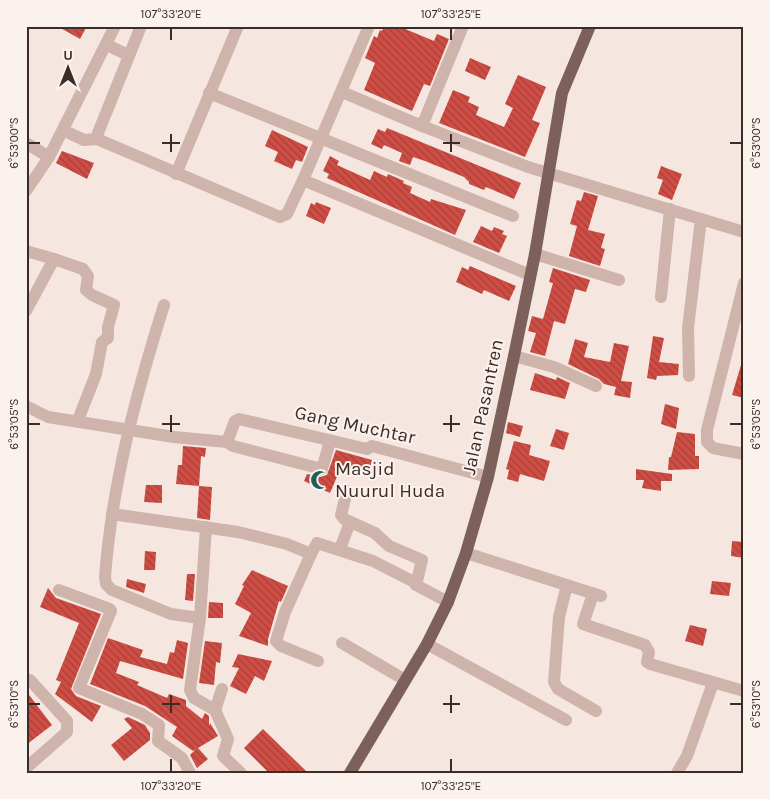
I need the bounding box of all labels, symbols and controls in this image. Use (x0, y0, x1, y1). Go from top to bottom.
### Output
text: 107°33'20"E (140, 7, 202, 21)
text: 107°33'25"E (421, 7, 481, 21)
north arrow (42, 42, 92, 92)
text: U (63, 47, 73, 64)
text: 6°53'00"S (7, 117, 21, 169)
text: 6°53'00"S (749, 117, 763, 169)
street label: Jalan Pasantren (458, 337, 508, 477)
text: 6°53'05"S (7, 398, 21, 450)
text: 6°53'05"S (749, 398, 763, 450)
street label: Gang Muchtar (293, 401, 417, 449)
place label: Masjid Nuurul Huda (335, 458, 445, 502)
mosque icon: Masjid Nuurul Huda (309, 469, 331, 491)
text: 6°53'10"S (7, 680, 21, 728)
text: 6°53'10"S (749, 680, 763, 728)
text: 107°33'20"E (140, 779, 202, 793)
text: 107°33'25"E (421, 779, 481, 793)

